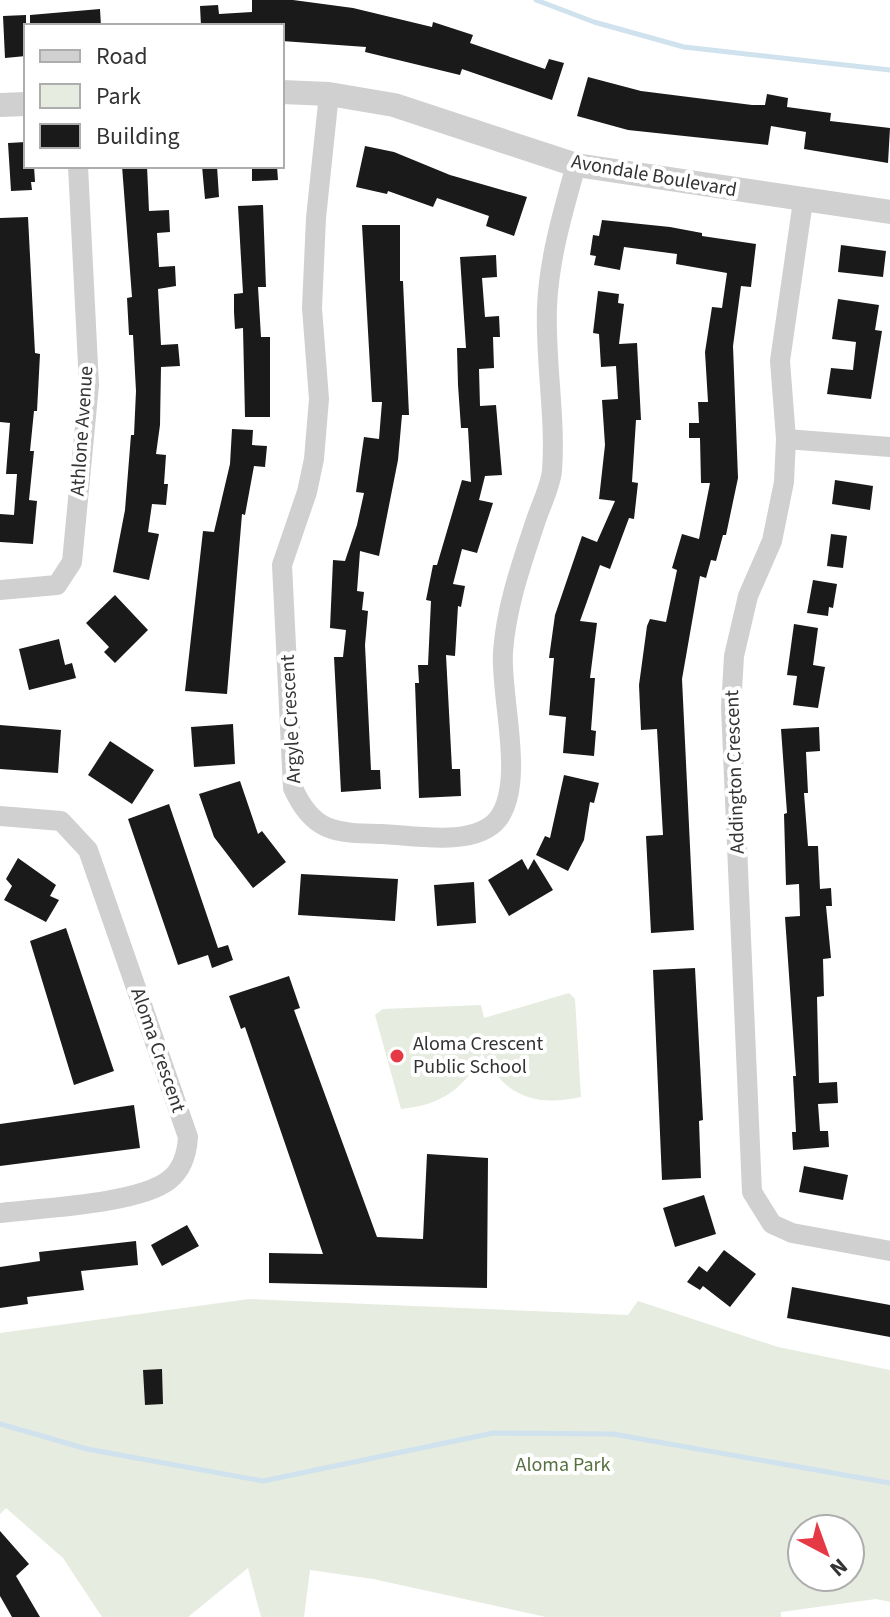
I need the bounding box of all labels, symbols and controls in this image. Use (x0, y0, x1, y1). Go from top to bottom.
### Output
legend (24, 24, 284, 168)
text: Road (96, 39, 148, 74)
text: Park (96, 79, 141, 114)
text: Building (96, 119, 180, 154)
street label: Avondale Boulevard (569, 148, 739, 204)
street label: Athlone Avenue (63, 365, 101, 497)
street label: Argyle Crescent (274, 654, 308, 784)
street label: Addington Crescent (718, 689, 752, 854)
street label: Aloma Crescent (124, 984, 193, 1116)
place label: Aloma Crescent Public School (413, 1030, 543, 1081)
marker: Aloma Crescent Public School (388, 1047, 406, 1065)
park label: Aloma Park (516, 1451, 611, 1479)
north arrow (786, 1513, 866, 1593)
text: N (822, 1550, 854, 1584)

